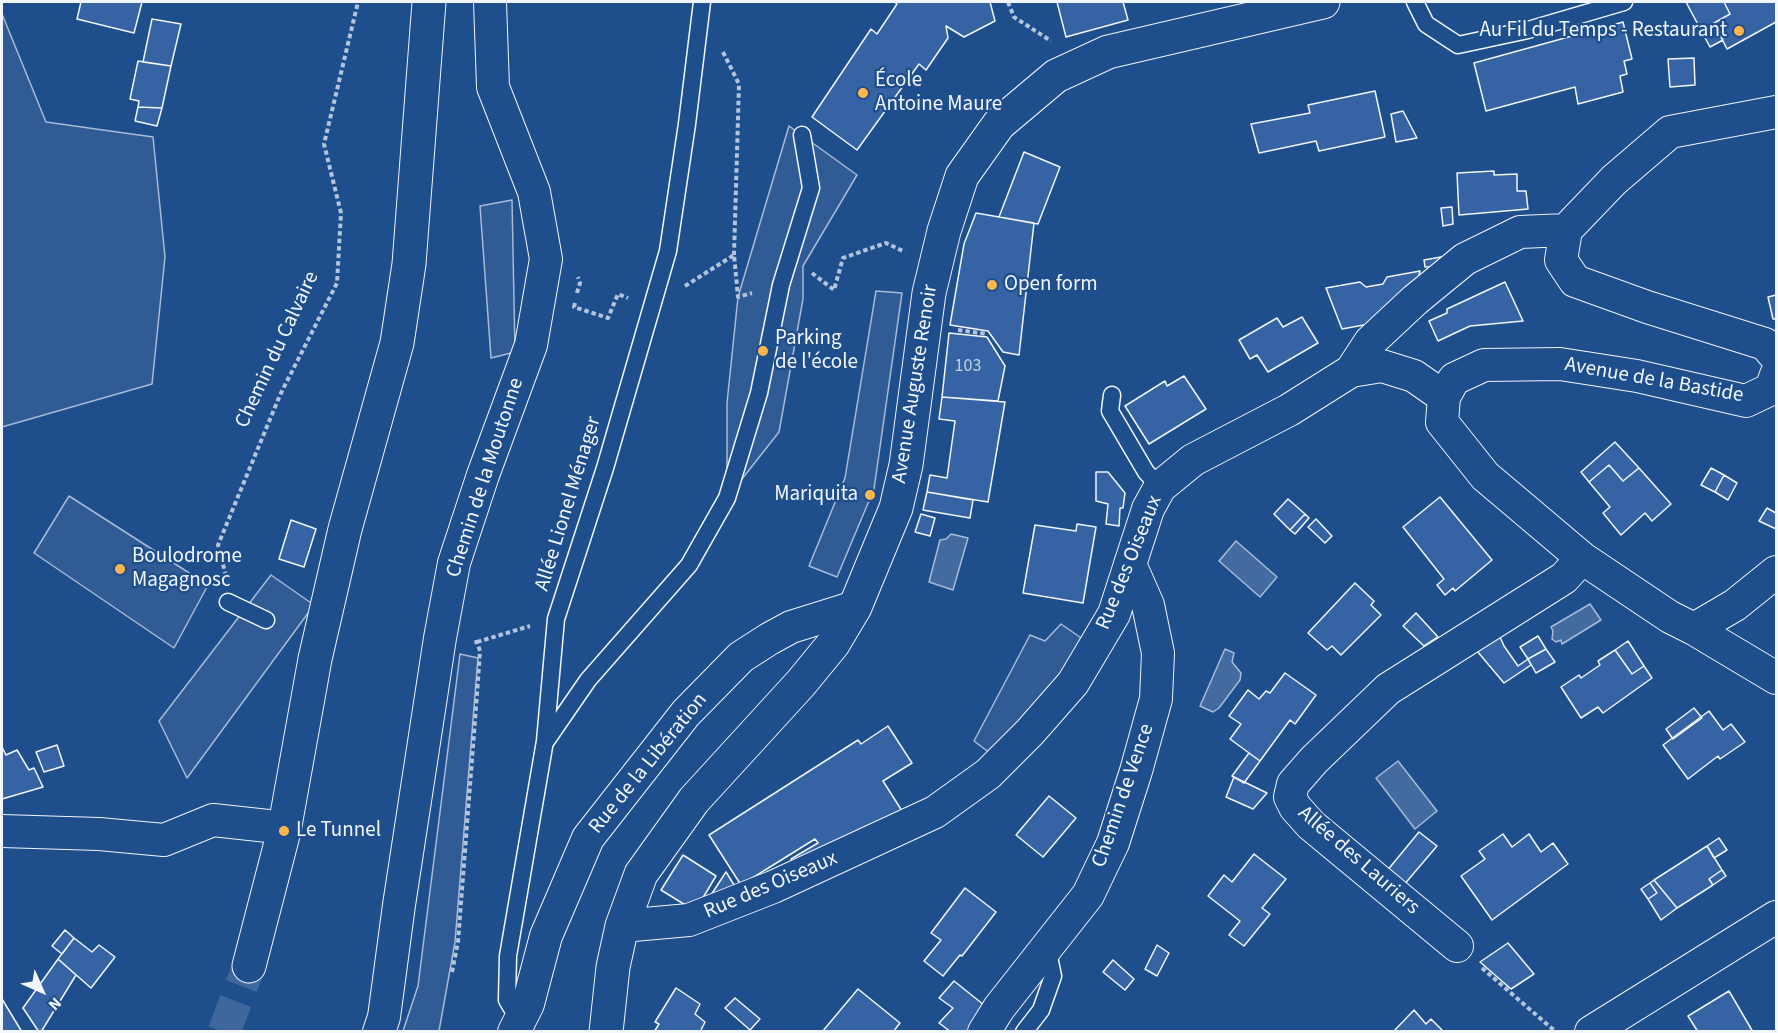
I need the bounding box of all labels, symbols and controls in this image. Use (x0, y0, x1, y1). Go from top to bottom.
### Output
place label: Au Fil du Temps - Restaurant (1480, 18, 1727, 44)
marker: Au Fil du Temps - Restaurant (1732, 24, 1746, 38)
place label: École Antoine Maure (875, 68, 1002, 118)
marker: École Antoine Maure (856, 86, 870, 100)
street label: Chemin du Calvaire (231, 268, 325, 432)
place label: Open form (1004, 272, 1098, 298)
marker: Open form (985, 278, 999, 292)
street label: Avenue Auguste Renoir (888, 283, 944, 485)
place label: Parking de l'école (775, 326, 858, 376)
marker: Parking de l'école (756, 344, 770, 358)
street label: Avenue de la Bastide (1563, 353, 1745, 409)
house number: 103 (955, 356, 981, 378)
street label: Chemin de la Moutonne (442, 375, 530, 581)
street label: Allée Lionel Ménager (530, 414, 608, 594)
place label: Mariquita (774, 482, 858, 508)
marker: Mariquita (863, 488, 877, 502)
street label: Rue des Oiseaux (1092, 492, 1168, 634)
place label: Boulodrome Magagnosc (132, 544, 242, 594)
marker: Boulodrome Magagnosc (113, 562, 127, 576)
street label: Rue de la Libération (584, 688, 714, 840)
street label: Chemin de Vence (1088, 721, 1160, 871)
street label: Allée des Lauriers (1292, 801, 1424, 921)
place label: Le Tunnel (296, 818, 381, 844)
marker: Le Tunnel (277, 824, 291, 838)
street label: Rue des Oiseaux (701, 847, 841, 925)
north arrow (12, 961, 72, 1021)
text: N (43, 992, 66, 1015)

